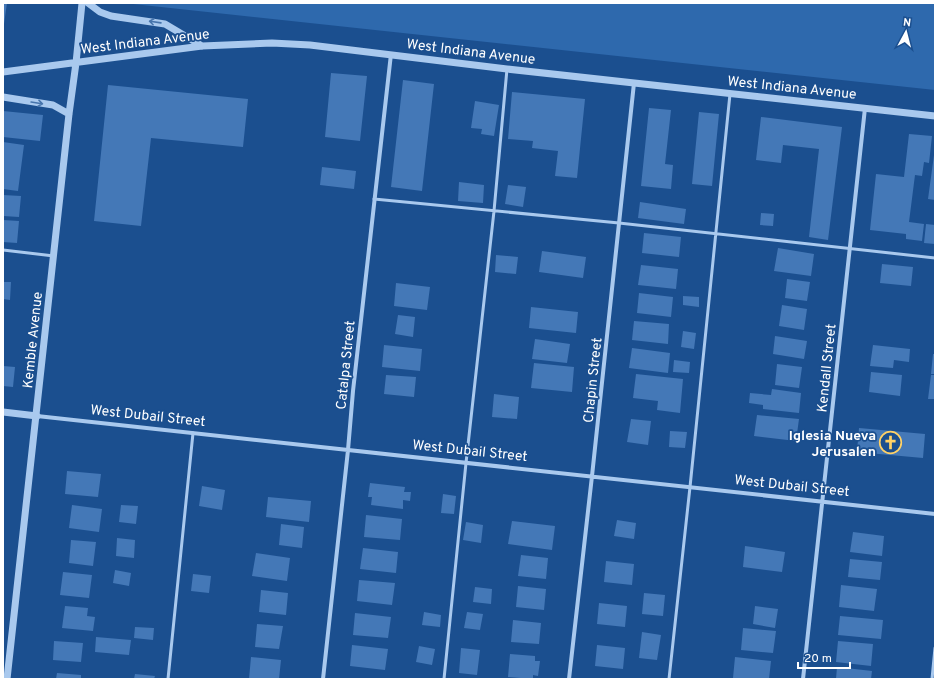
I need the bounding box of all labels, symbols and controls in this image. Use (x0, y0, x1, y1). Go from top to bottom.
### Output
north arrow (886, 12, 926, 52)
text: N (902, 16, 912, 30)
one-way arrow (149, 18, 162, 26)
street label: West Indiana Avenue (80, 26, 211, 59)
street label: West Indiana Avenue (405, 36, 536, 69)
street label: West Indiana Avenue (726, 73, 857, 104)
one-way arrow (30, 99, 43, 107)
street label: Kemble Avenue (20, 291, 47, 389)
street label: Catalpa Street (333, 320, 360, 411)
street label: Kendall Street (814, 323, 841, 413)
street label: Chapin Street (581, 337, 606, 424)
street label: West Dubail Street (89, 402, 206, 431)
place label: Iglesia Nueva Jerusalen (789, 428, 876, 461)
church icon: Iglesia Nueva Jerusalen (878, 430, 904, 456)
street label: West Dubail Street (411, 437, 528, 466)
street label: West Dubail Street (733, 472, 850, 501)
scale bar (798, 644, 850, 670)
text: 20 m (804, 651, 832, 667)

